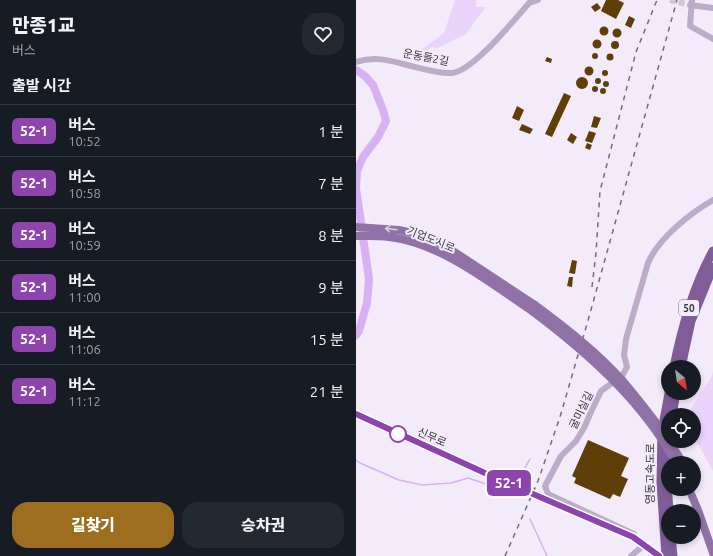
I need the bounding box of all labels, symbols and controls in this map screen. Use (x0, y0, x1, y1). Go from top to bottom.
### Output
button: heart (302, 13, 344, 55)
text: 만종1교 (12, 14, 75, 36)
text: 버스 (12, 43, 36, 57)
street label: 운동들2길 (402, 47, 450, 67)
text: 출발 시간 (12, 77, 71, 94)
text: 버스 (68, 116, 96, 133)
text: 52-1 (20, 123, 48, 139)
text: 1 분 (318, 123, 344, 140)
text: 10:52 (68, 134, 101, 148)
text: 버스 (68, 168, 96, 185)
text: 52-1 (20, 175, 48, 191)
text: 7 분 (318, 175, 344, 192)
text: 10:58 (68, 186, 101, 200)
text: 버스 (68, 220, 96, 237)
street label: 기업도시로 (405, 224, 457, 254)
one-way arrow (385, 225, 398, 233)
text: 52-1 (20, 227, 48, 243)
text: 8 분 (318, 227, 344, 244)
text: 10:59 (68, 238, 101, 252)
text: 버스 (68, 272, 96, 289)
text: 52-1 (20, 279, 48, 295)
text: 9 분 (318, 279, 344, 296)
text: 11:00 (68, 290, 101, 304)
road number: 50 (679, 300, 699, 316)
text: 버스 (68, 324, 96, 341)
text: 52-1 (20, 331, 48, 347)
text: 15 분 (310, 331, 344, 348)
text: 11:06 (68, 342, 101, 356)
north arrow (661, 360, 701, 400)
map controls (661, 360, 701, 544)
text: 버스 (68, 376, 96, 393)
text: 52-1 (20, 383, 48, 399)
text: 21 분 (310, 383, 344, 400)
street label: 굴미실길 (567, 389, 595, 431)
text: 11:12 (68, 394, 101, 408)
button: locate (661, 408, 701, 448)
unlabelled marker (389, 425, 407, 443)
street label: 신무로 (416, 425, 448, 449)
street label: 영동고속도로 (644, 444, 656, 504)
button: + (661, 456, 701, 496)
line badge: 52-1 (481, 470, 537, 496)
text: 52-1 (495, 475, 523, 491)
button: 길찾기 (12, 502, 174, 548)
button: 승차권 (182, 502, 344, 548)
button: − (661, 504, 701, 544)

